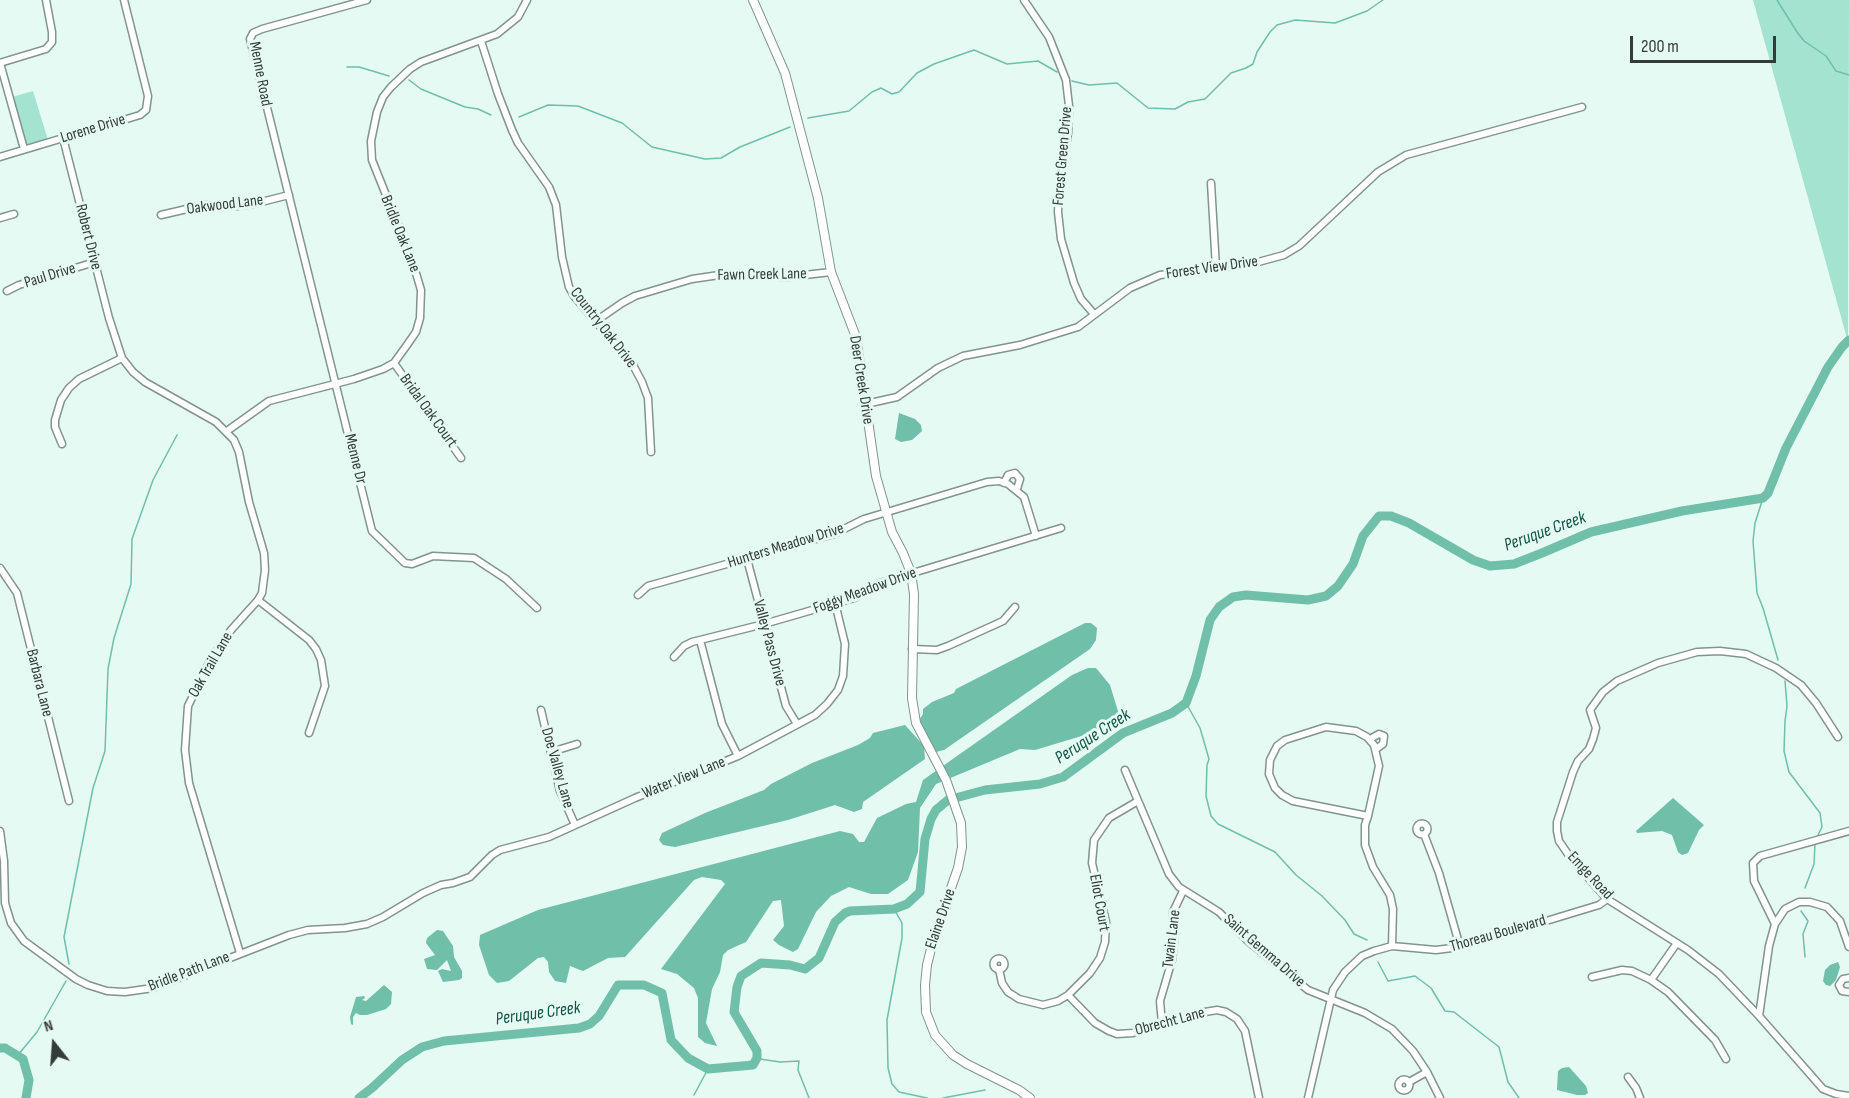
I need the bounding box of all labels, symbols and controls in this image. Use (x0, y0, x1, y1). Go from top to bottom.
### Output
scale bar (1633, 24, 1778, 62)
text: 200 m (1641, 36, 1679, 57)
street label: Menne Road (244, 40, 276, 108)
street label: Forest Green Drive (1049, 106, 1077, 206)
street label: Lorene Drive (58, 110, 128, 148)
street label: Oakwood Lane (186, 191, 264, 219)
street label: Bridle Oak Lane (376, 193, 424, 275)
street label: Robert Drive (71, 202, 105, 272)
street label: Forest View Drive (1165, 252, 1259, 284)
street label: Paul Drive (22, 259, 78, 293)
street label: Fawn Creek Lane (717, 265, 807, 285)
street label: Country Oak Drive (566, 284, 640, 372)
street label: Deer Creek Drive (845, 334, 877, 426)
street label: Bridal Oak Court (395, 370, 461, 452)
street label: Menne Dr (340, 432, 370, 486)
water label: Peruque Creek (1501, 507, 1589, 557)
street label: Hunters Meadow Drive (726, 519, 846, 573)
street label: Foggy Meadow Drive (811, 563, 919, 619)
street label: Valley Pass Drive (748, 598, 790, 688)
street label: Oak Trail Lane (185, 629, 237, 701)
street label: Barbara Lane (21, 647, 57, 719)
water label: Peruque Creek (1051, 705, 1135, 769)
street label: Doe Valley Lane (536, 726, 578, 810)
street label: Water View Lane (640, 753, 728, 803)
street label: Emge Road (1563, 848, 1617, 904)
street label: Eliot Court (1085, 873, 1113, 933)
street label: Elaine Drive (922, 886, 960, 952)
street label: Twain Lane (1159, 909, 1185, 969)
street label: Saint Gemma Drive (1219, 910, 1309, 992)
street label: Thoreau Boulevard (1448, 911, 1548, 957)
street label: Bridle Path Lane (146, 948, 232, 996)
water label: Peruque Creek (494, 997, 582, 1031)
street label: Obrecht Lane (1133, 1003, 1207, 1041)
north arrow (24, 1014, 84, 1074)
text: N (42, 1016, 55, 1037)

